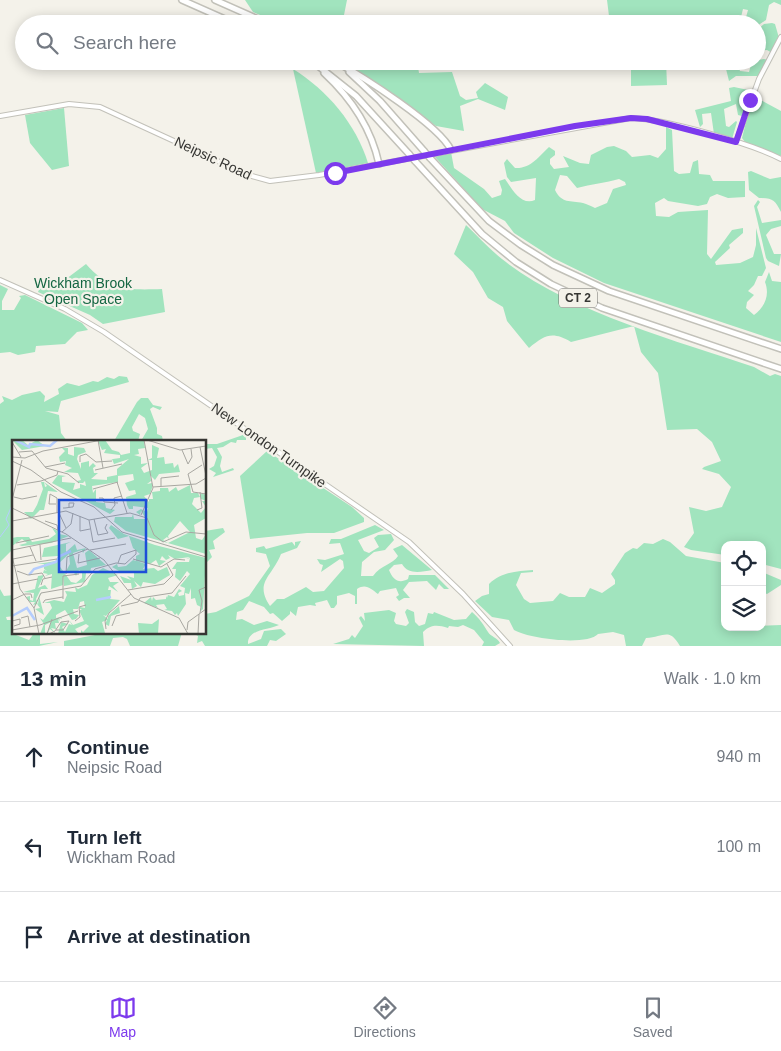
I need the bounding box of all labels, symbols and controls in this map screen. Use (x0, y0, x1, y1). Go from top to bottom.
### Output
search box (15, 15, 766, 70)
icon: search (33, 29, 61, 57)
text: Search here (73, 32, 177, 53)
route end (739, 89, 762, 112)
street label: Neipsic Road (172, 133, 254, 183)
route start (324, 162, 347, 185)
park label: Wickham Brook Open Space (34, 275, 133, 307)
road number: CT 2 (559, 288, 597, 308)
street label: New London Turnpike (209, 399, 330, 491)
inset map (12, 440, 206, 634)
map controls (721, 541, 766, 631)
button: locate (721, 541, 766, 586)
button: layers (721, 586, 766, 631)
text: 13 min (20, 667, 87, 690)
text: Walk · 1.0 km (664, 670, 761, 687)
text: Continue (67, 737, 149, 758)
icon: ahead (20, 743, 48, 771)
text: 940 m (717, 748, 761, 765)
text: Neipsic Road (67, 759, 162, 776)
text: Turn left (67, 827, 142, 848)
icon: left (20, 833, 48, 861)
text: 100 m (717, 838, 761, 855)
text: Wickham Road (67, 849, 175, 866)
icon: arrive (20, 923, 48, 951)
text: Arrive at destination (67, 926, 251, 947)
tab: Map (109, 994, 137, 1040)
tab: Directions (354, 994, 416, 1040)
tab: Saved (633, 994, 672, 1040)

